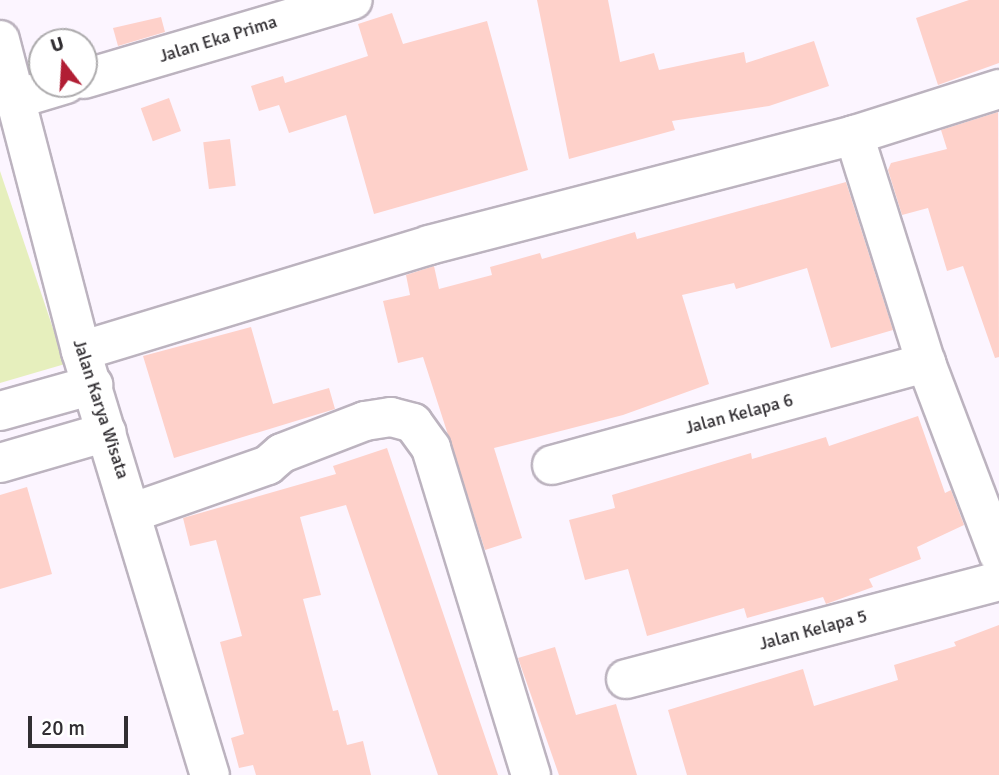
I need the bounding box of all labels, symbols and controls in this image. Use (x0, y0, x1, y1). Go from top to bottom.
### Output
street label: Jalan Eka Prima (156, 11, 280, 67)
north arrow (28, 28, 98, 98)
text: U (48, 31, 67, 58)
street label: Jalan Karya Wisata (68, 336, 134, 482)
street label: Jalan Kelapa 6 (683, 389, 795, 439)
street label: Jalan Kelapa 5 (757, 605, 869, 655)
scale bar (32, 702, 131, 746)
text: 20 m (41, 715, 85, 741)

